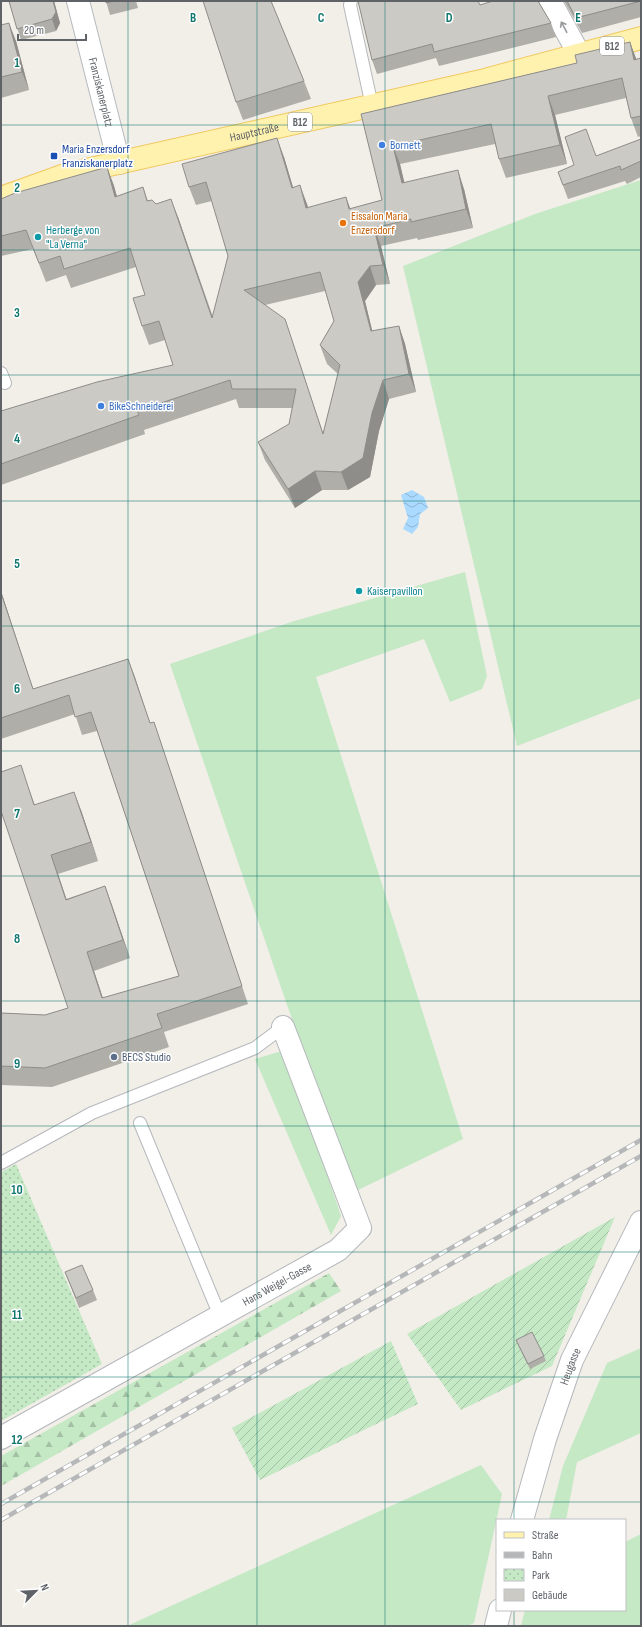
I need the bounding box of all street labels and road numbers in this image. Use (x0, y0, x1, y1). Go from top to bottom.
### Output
road number: B12 (600, 37, 624, 55)
street label: Franziskanerplatz (85, 56, 117, 129)
road number: B12 (288, 113, 312, 131)
street label: Hauptstraße (228, 119, 280, 145)
street label: Hans Weigel-Gasse (240, 1259, 314, 1309)
street label: Heugasse (557, 1345, 584, 1387)

